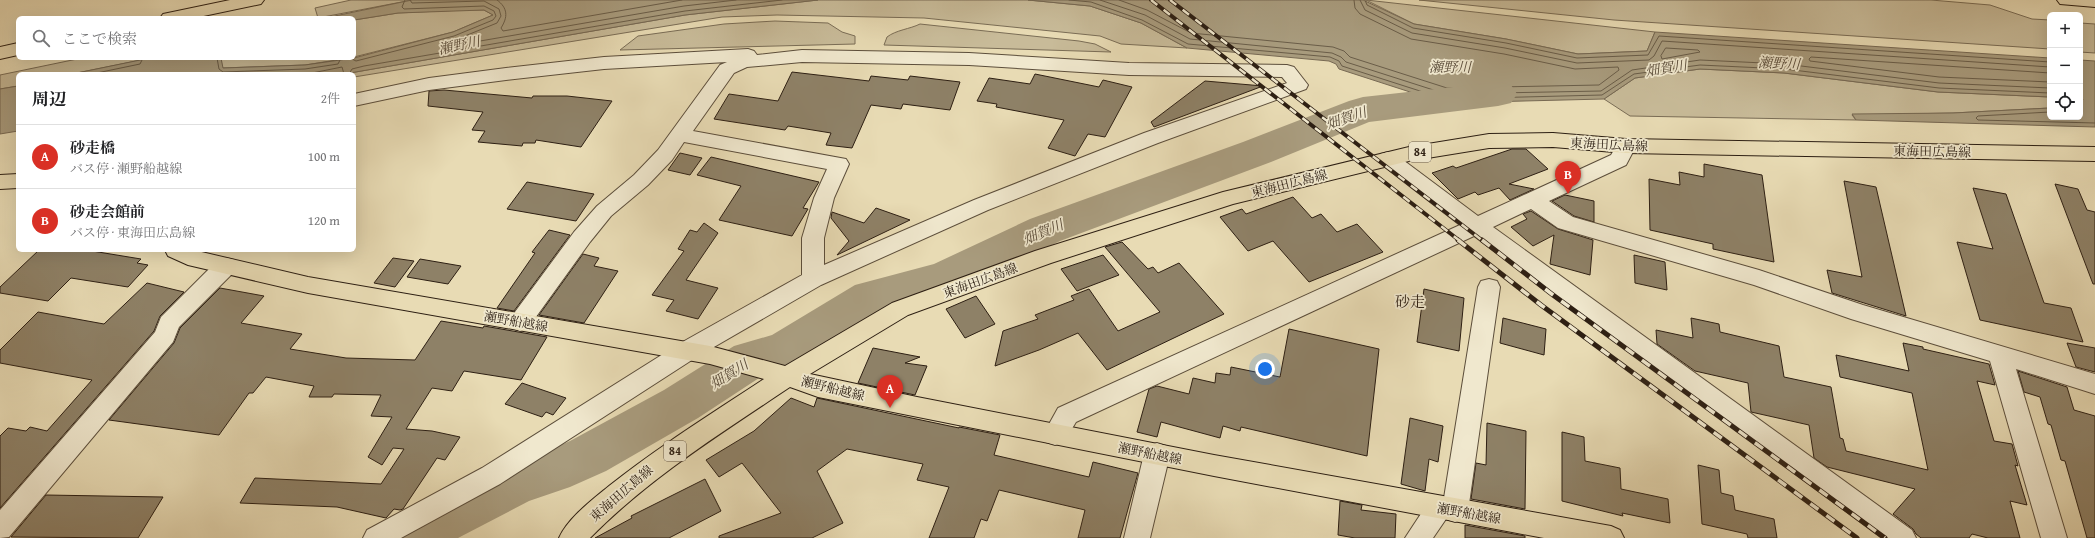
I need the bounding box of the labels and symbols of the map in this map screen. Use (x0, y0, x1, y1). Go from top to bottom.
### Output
water label: 瀬野川 (436, 30, 484, 59)
water label: 瀬野川 (1758, 52, 1802, 74)
water label: 畑賀川 (1644, 55, 1690, 81)
water label: 瀬野川 (1429, 57, 1473, 77)
water label: 畑賀川 (1323, 101, 1371, 134)
street label: 東海田広島線 (1570, 133, 1648, 156)
street label: 東海田広島線 (1893, 141, 1971, 162)
road number: 84 (1409, 142, 1431, 162)
pin: B (1555, 161, 1581, 194)
street label: 東海田広島線 (1249, 165, 1329, 202)
water label: 畑賀川 (1020, 214, 1068, 249)
street label: 東海田広島線 (940, 258, 1020, 303)
district label: 砂走 (1395, 291, 1425, 312)
street label: 瀬野船越線 (482, 306, 550, 336)
water label: 畑賀川 (706, 353, 754, 394)
your location (1255, 359, 1275, 379)
street label: 瀬野船越線 (799, 371, 867, 406)
pin: A (877, 375, 903, 408)
street label: 瀬野船越線 (1116, 438, 1184, 469)
road number: 84 (664, 441, 686, 461)
street label: 東海田広島線 (586, 461, 657, 526)
street label: 瀬野船越線 (1435, 498, 1503, 528)

